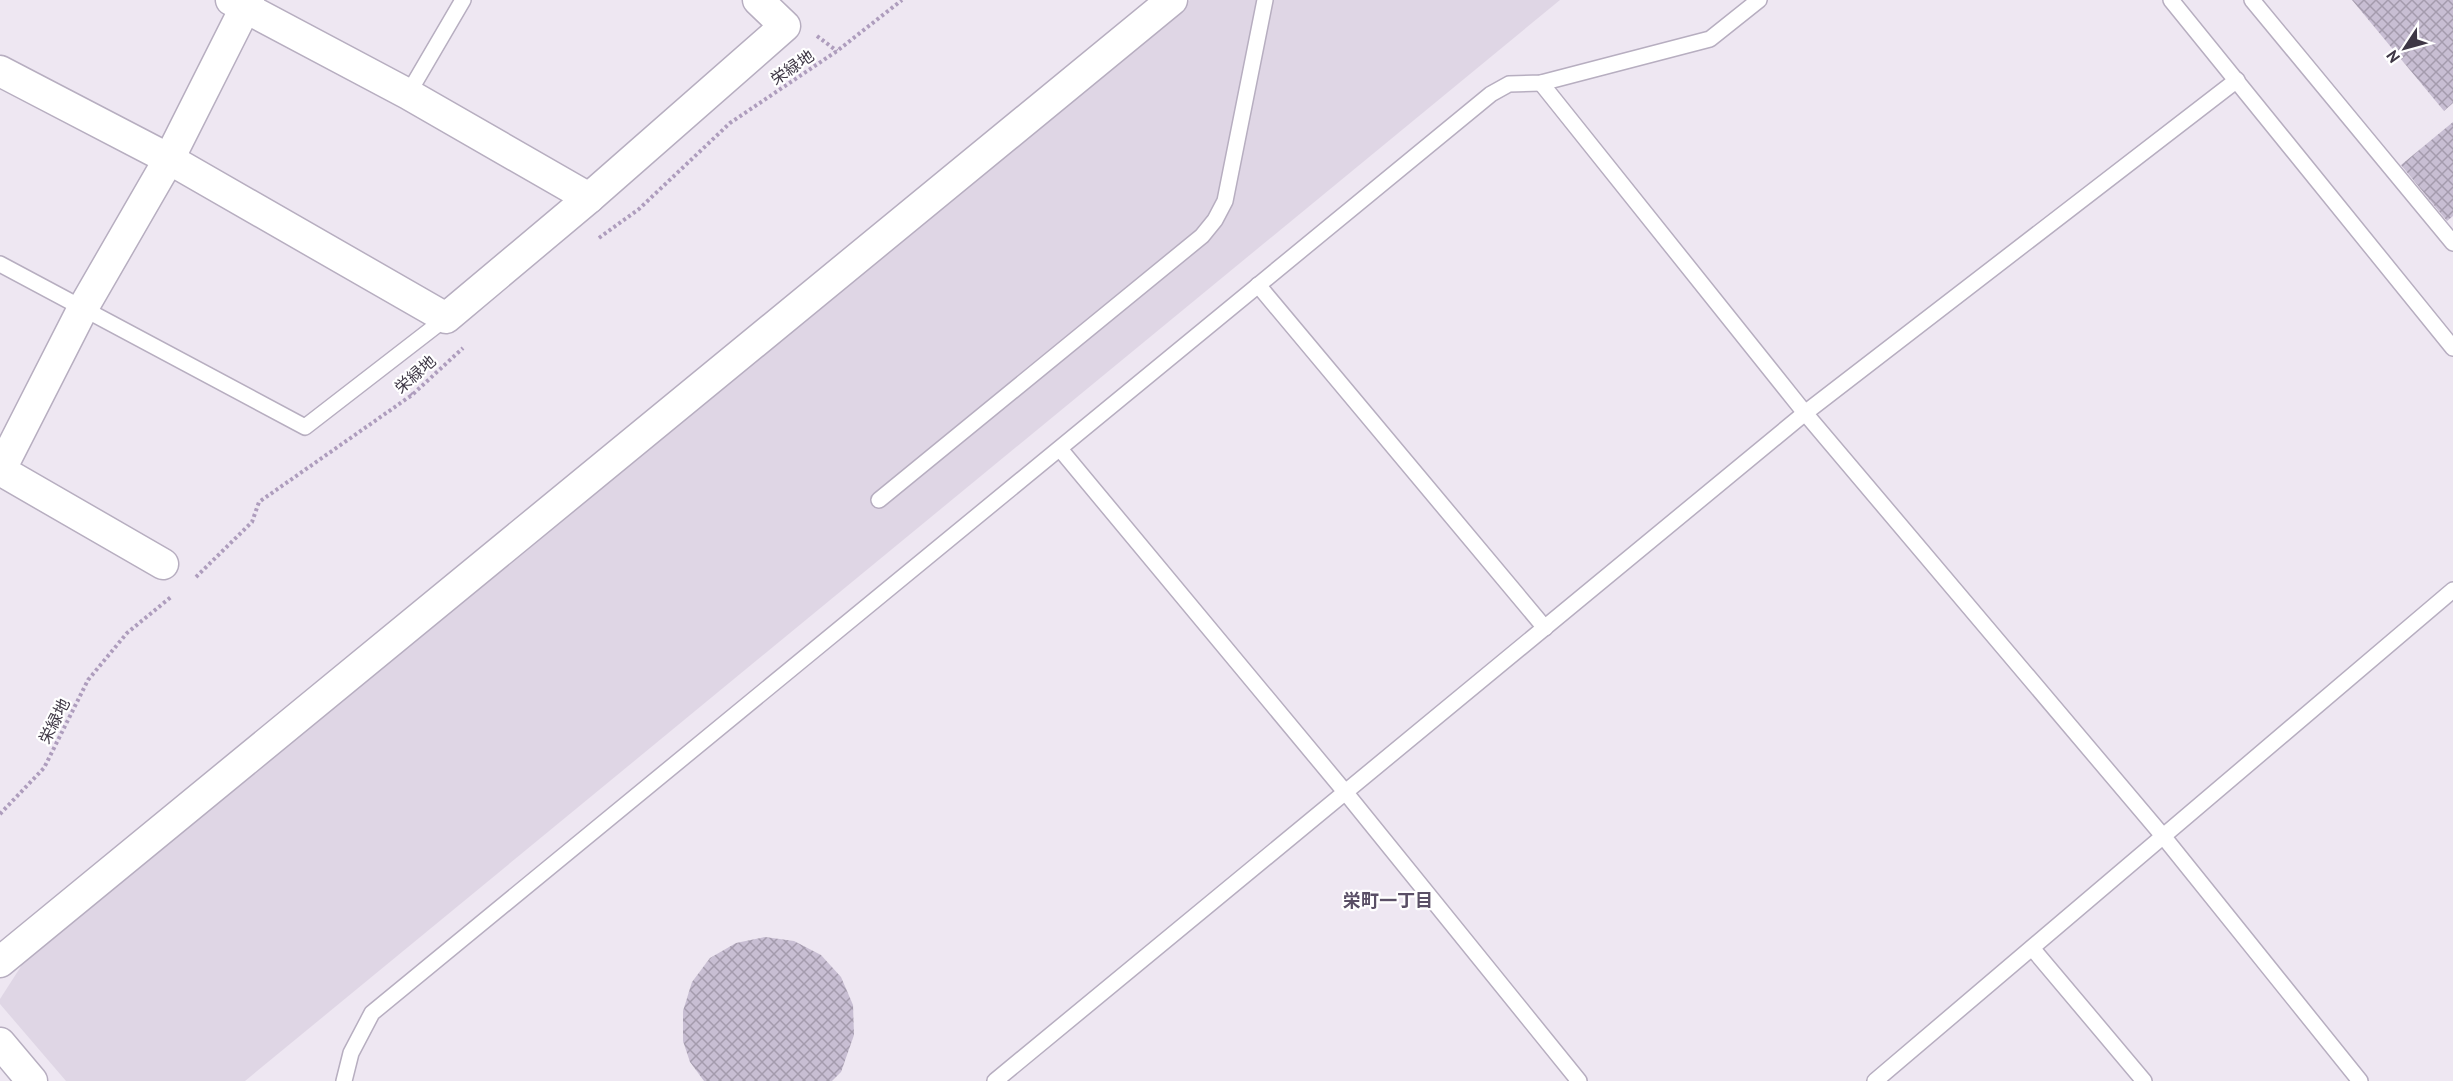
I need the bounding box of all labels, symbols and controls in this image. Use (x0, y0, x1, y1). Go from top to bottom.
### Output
north arrow (2375, 18, 2435, 78)
street label: 栄緑地 (767, 45, 817, 89)
text: N (2382, 47, 2404, 67)
street label: 栄緑地 (390, 351, 440, 397)
street label: 栄緑地 (34, 695, 74, 747)
district label: 栄町一丁目 (1343, 889, 1433, 912)

